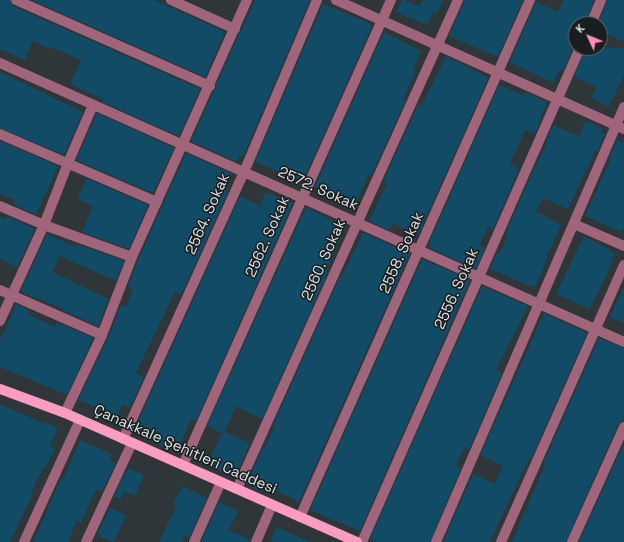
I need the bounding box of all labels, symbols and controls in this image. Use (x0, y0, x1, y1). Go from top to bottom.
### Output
north arrow (568, 16, 608, 56)
text: K (573, 21, 588, 36)
street label: 2572. Sokak (275, 163, 361, 215)
street label: 2564. Sokak (182, 170, 234, 258)
street label: 2562. Sokak (242, 194, 294, 280)
street label: 2558. Sokak (376, 210, 428, 296)
street label: 2560. Sokak (298, 216, 350, 304)
street label: 2556. Sokak (431, 246, 483, 332)
street label: Çanakkale Şehitleri Caddesi (91, 401, 279, 499)

